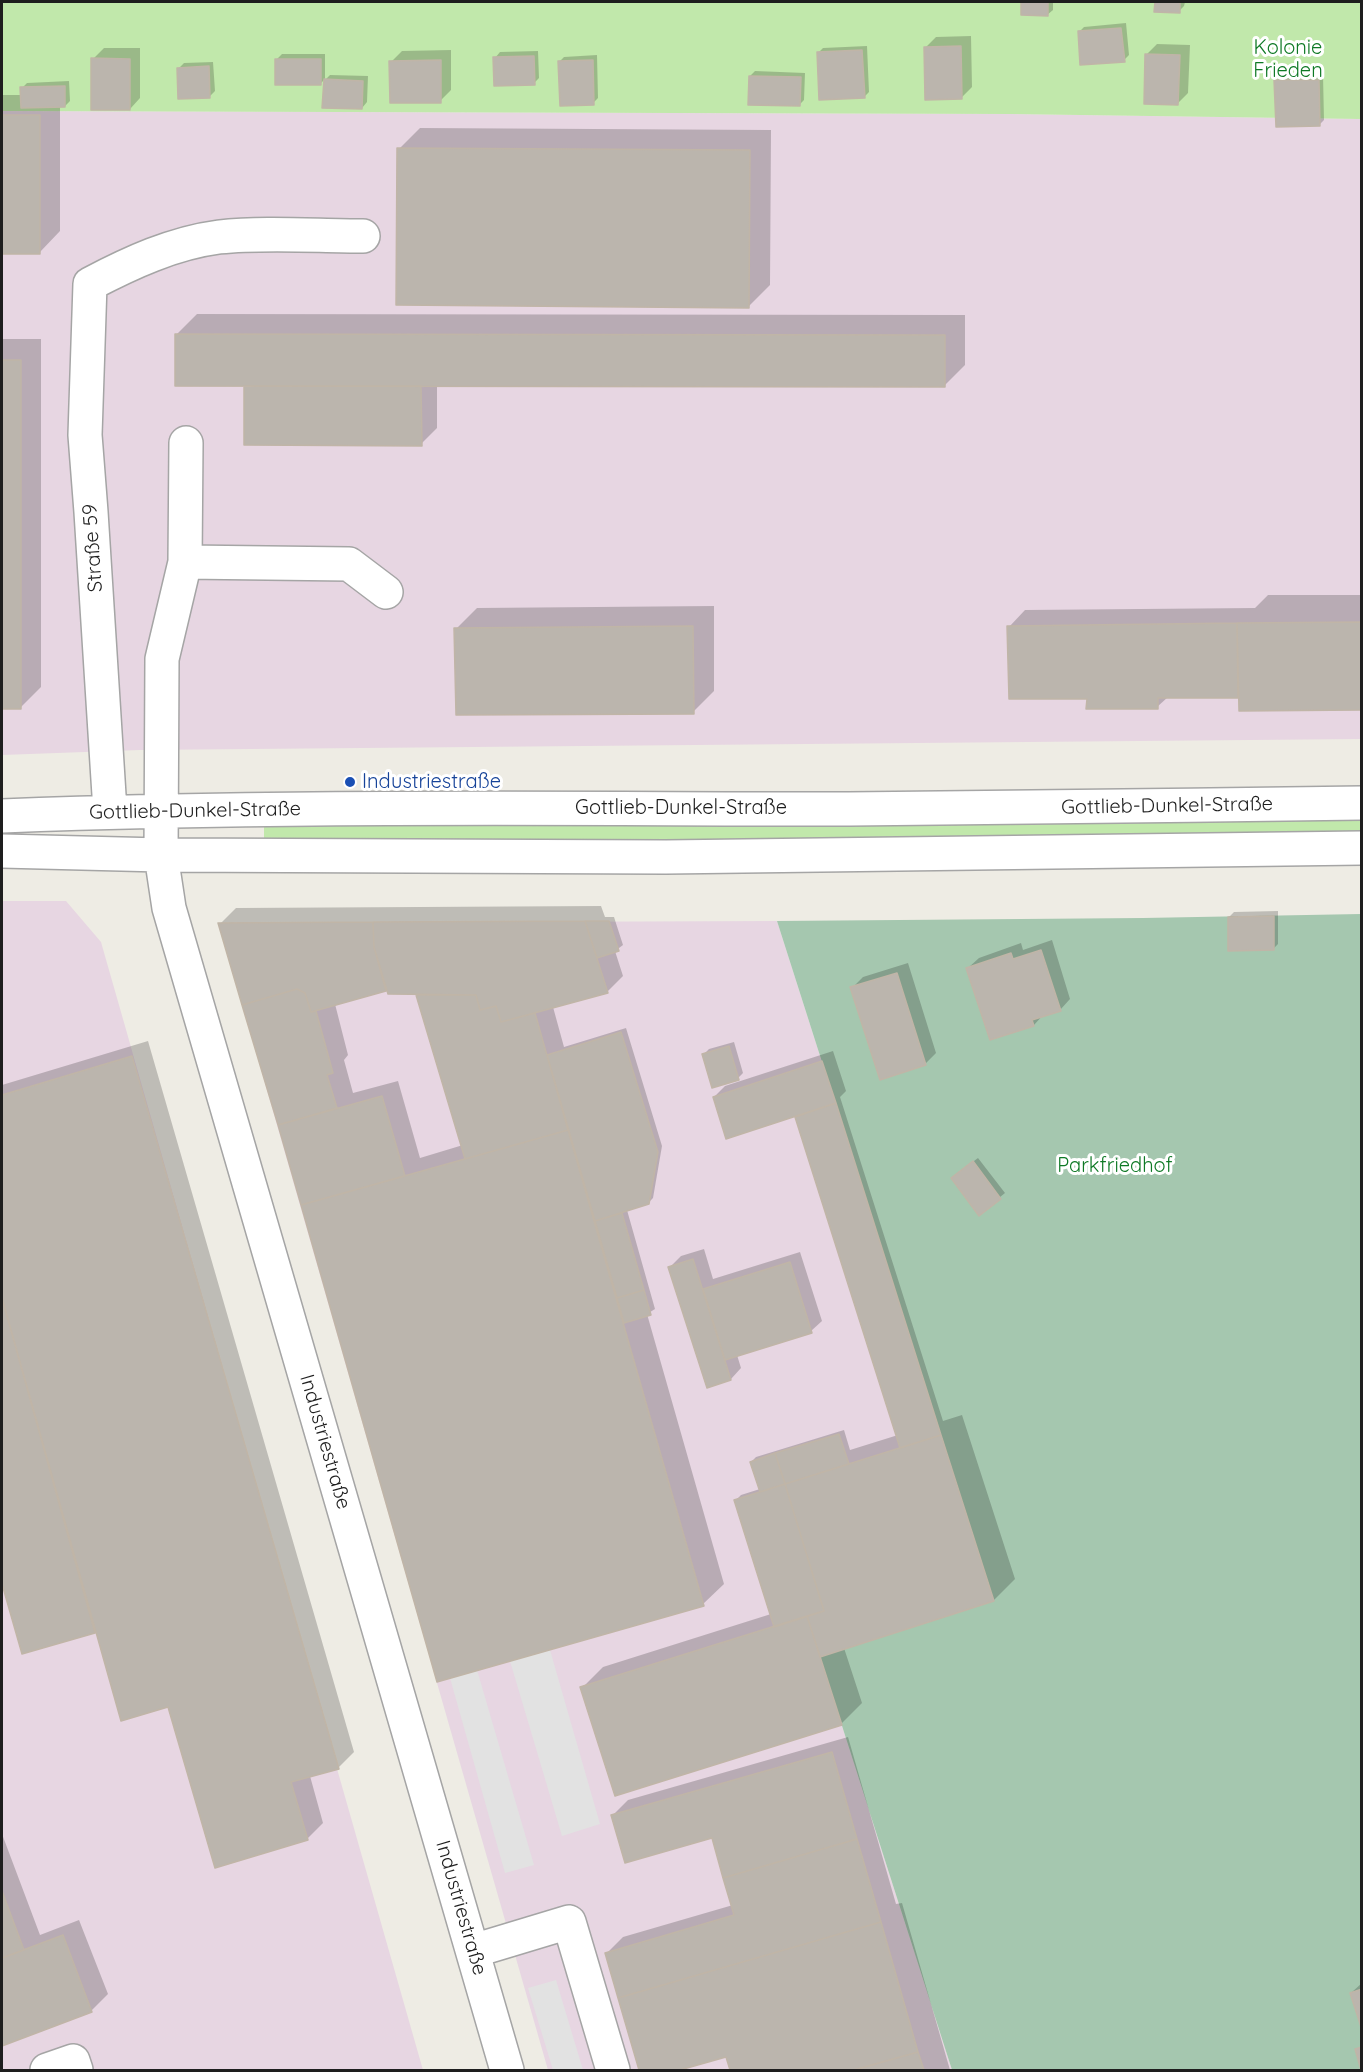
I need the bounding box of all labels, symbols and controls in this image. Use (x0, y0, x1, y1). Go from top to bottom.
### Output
park label: Kolonie Frieden (1253, 36, 1323, 83)
street label: Straße 59 (78, 503, 108, 593)
place label: Industriestraße (362, 770, 501, 794)
marker: Industriestraße (343, 775, 357, 789)
street label: Gottlieb-Dunkel-Straße (1061, 792, 1273, 820)
street label: Gottlieb-Dunkel-Straße (575, 796, 787, 820)
street label: Gottlieb-Dunkel-Straße (89, 797, 301, 825)
park label: Parkfriedhof (1057, 1154, 1173, 1178)
street label: Industriestraße (294, 1372, 356, 1512)
street label: Industriestraße (430, 1838, 492, 1978)

